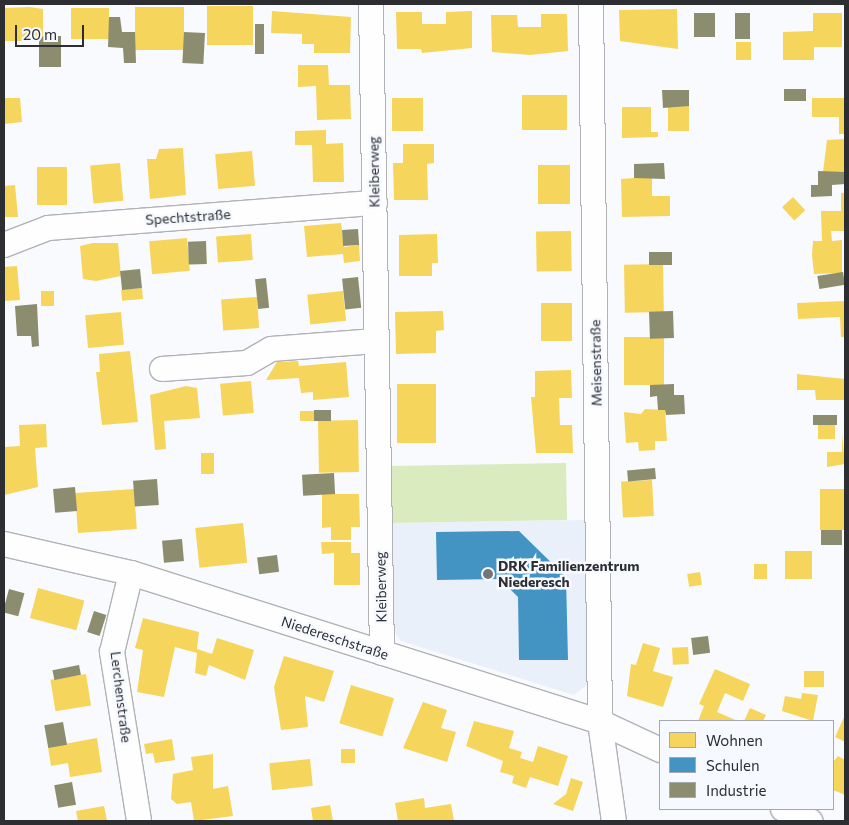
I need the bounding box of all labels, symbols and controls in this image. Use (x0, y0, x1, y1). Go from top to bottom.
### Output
scale bar (18, 15, 86, 47)
text: 20 m (23, 25, 57, 43)
street label: Kleiberweg (365, 136, 383, 208)
street label: Spechtstraße (145, 206, 231, 228)
street label: Meisenstraße (587, 319, 605, 407)
street label: Kleiberweg (372, 551, 390, 623)
place label: DRK Familienzentrum Niederesch (498, 558, 639, 590)
marker: DRK Familienzentrum Niederesch (482, 568, 494, 580)
street label: Niedereschstraße (279, 613, 391, 663)
street label: Lerchenstraße (107, 650, 135, 744)
legend (659, 720, 834, 810)
text: Wohnen (706, 731, 763, 749)
text: Schulen (706, 756, 760, 774)
text: Industrie (706, 781, 767, 799)

